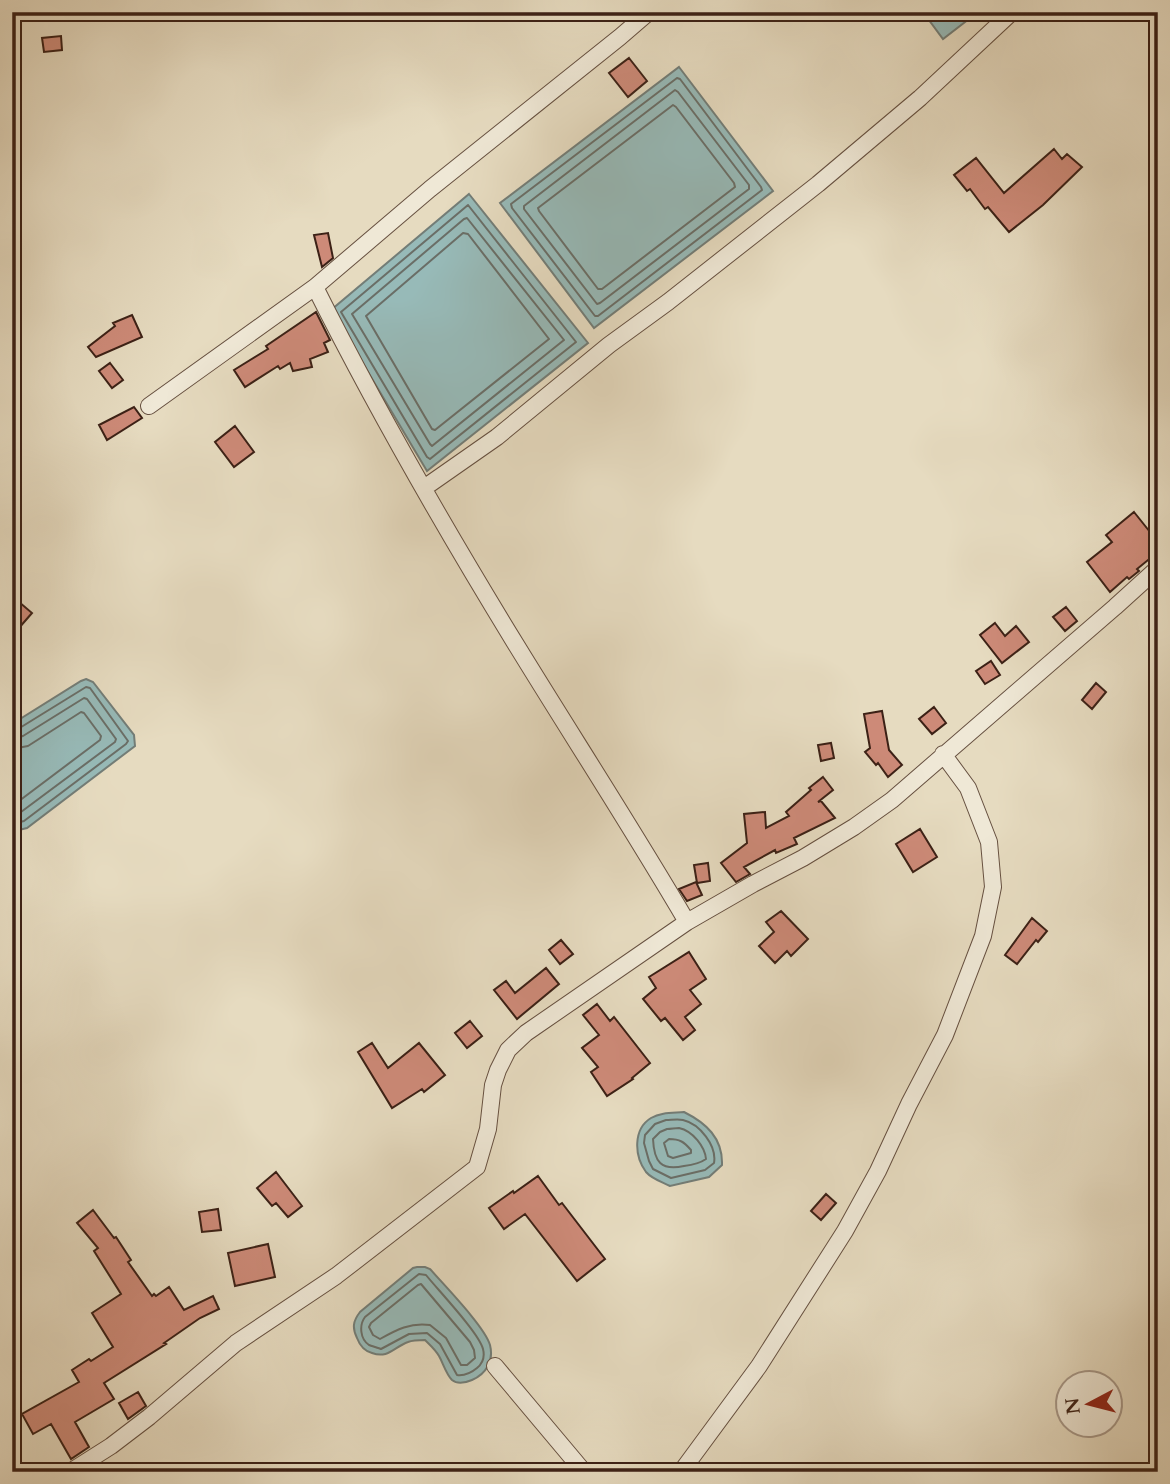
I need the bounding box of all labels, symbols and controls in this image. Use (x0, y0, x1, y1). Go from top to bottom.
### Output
north arrow (1054, 1368, 1124, 1438)
text: N (1059, 1396, 1087, 1416)

